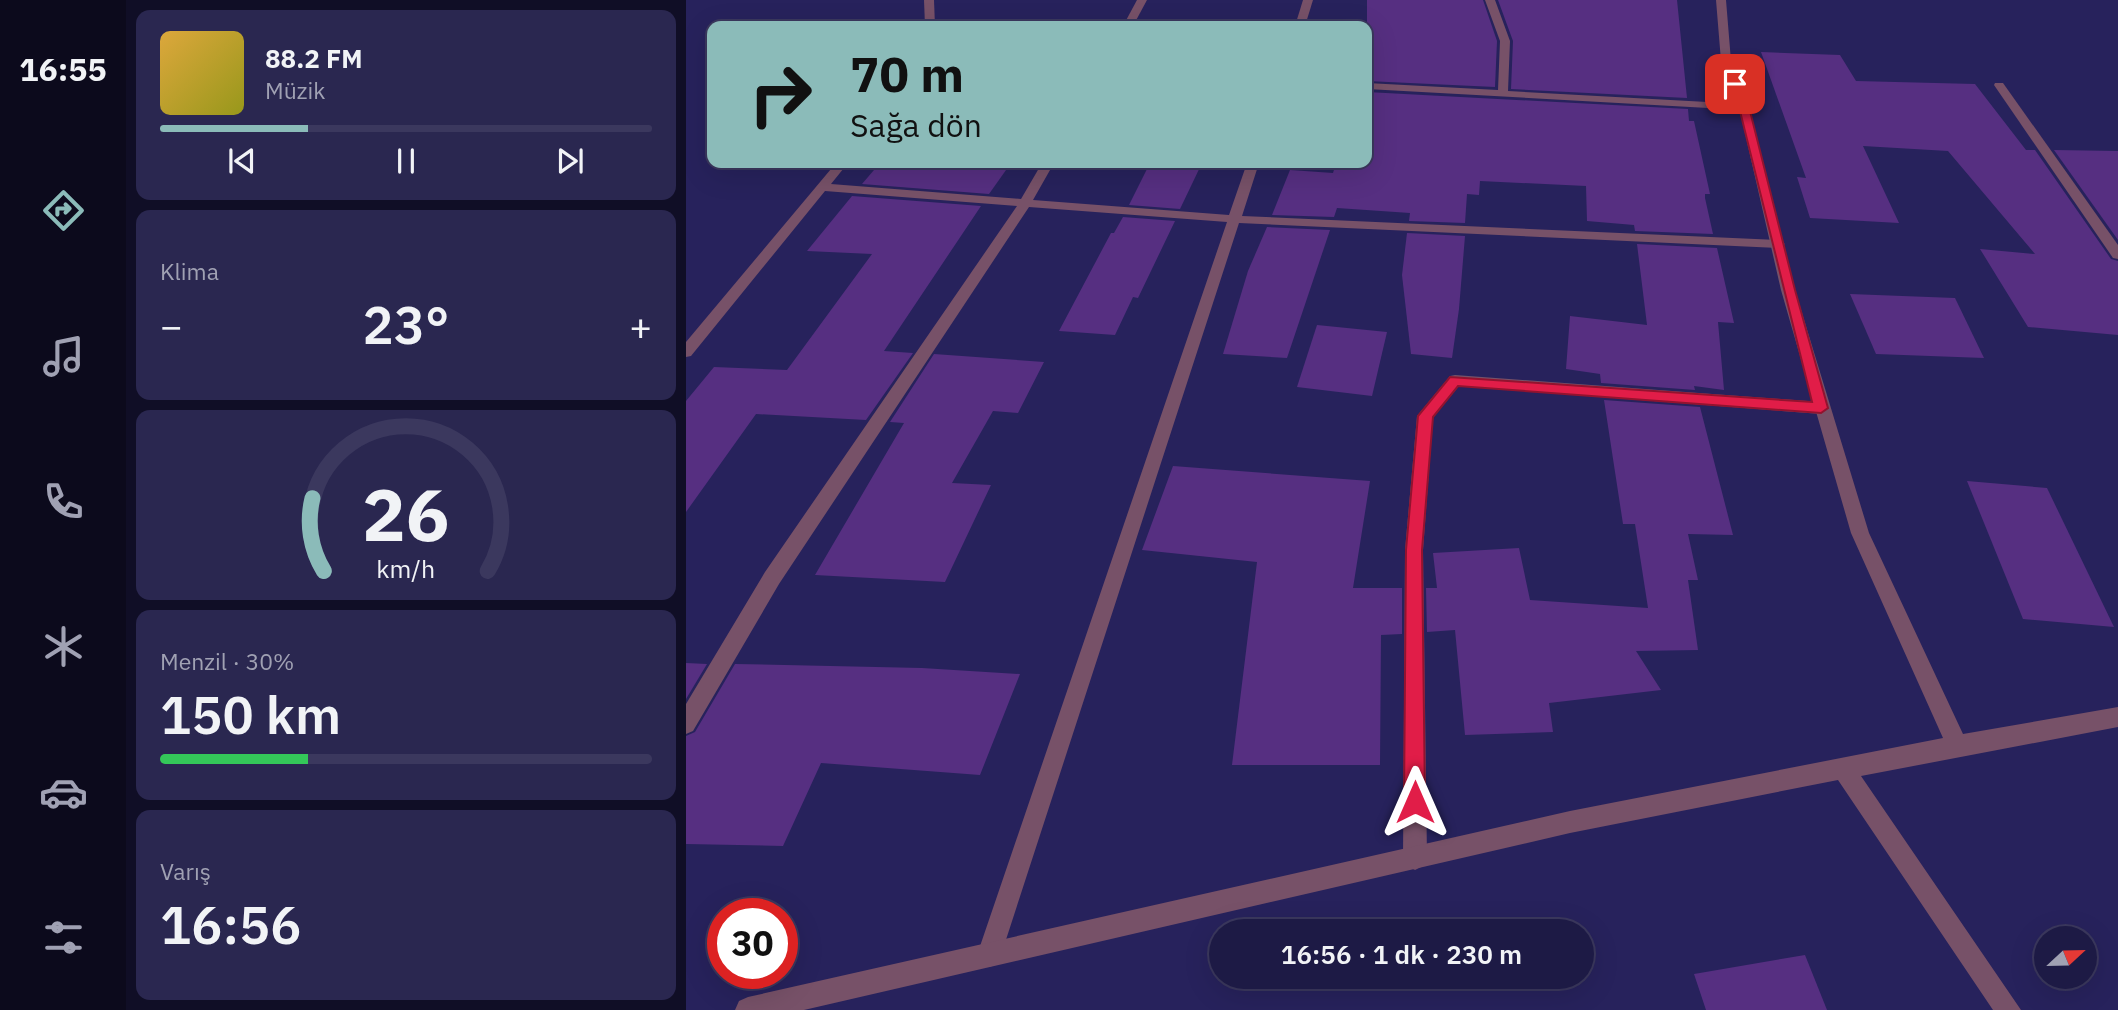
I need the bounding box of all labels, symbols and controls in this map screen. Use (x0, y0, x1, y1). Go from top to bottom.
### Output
text: 88.2 FM (265, 41, 363, 75)
text: 70 m (850, 42, 964, 105)
text: 16:55 (19, 48, 107, 90)
icon: right (735, 49, 826, 140)
pin (1705, 54, 1765, 114)
icon: arrive (1716, 65, 1754, 103)
text: Müzik (265, 75, 325, 105)
text: Sağa dön (850, 104, 982, 146)
icon: previous (223, 142, 261, 180)
icon: pause (387, 142, 425, 180)
icon: next (551, 142, 589, 180)
icon: directions (39, 186, 88, 235)
text: Klima (160, 256, 219, 286)
text: 23° (363, 291, 449, 358)
text: − (160, 301, 183, 350)
text: + (629, 301, 652, 350)
icon: music (39, 332, 88, 381)
text: 26 (362, 466, 450, 561)
icon: phone (39, 477, 88, 526)
text: km/h (377, 552, 435, 585)
icon: climate (39, 622, 88, 671)
text: Menzil · 30% (160, 646, 294, 676)
text: 150 km (160, 681, 341, 748)
position arrow (1378, 765, 1452, 839)
icon: car (39, 768, 88, 817)
text: Varış (160, 856, 211, 886)
text: 16:56 (160, 891, 301, 958)
speed limit sign: 30 (707, 898, 798, 989)
icon: filters (39, 913, 88, 962)
north arrow (2034, 926, 2096, 989)
map controls (2034, 926, 2097, 989)
text: 16:56 · 1 dk · 230 m (1281, 937, 1522, 971)

